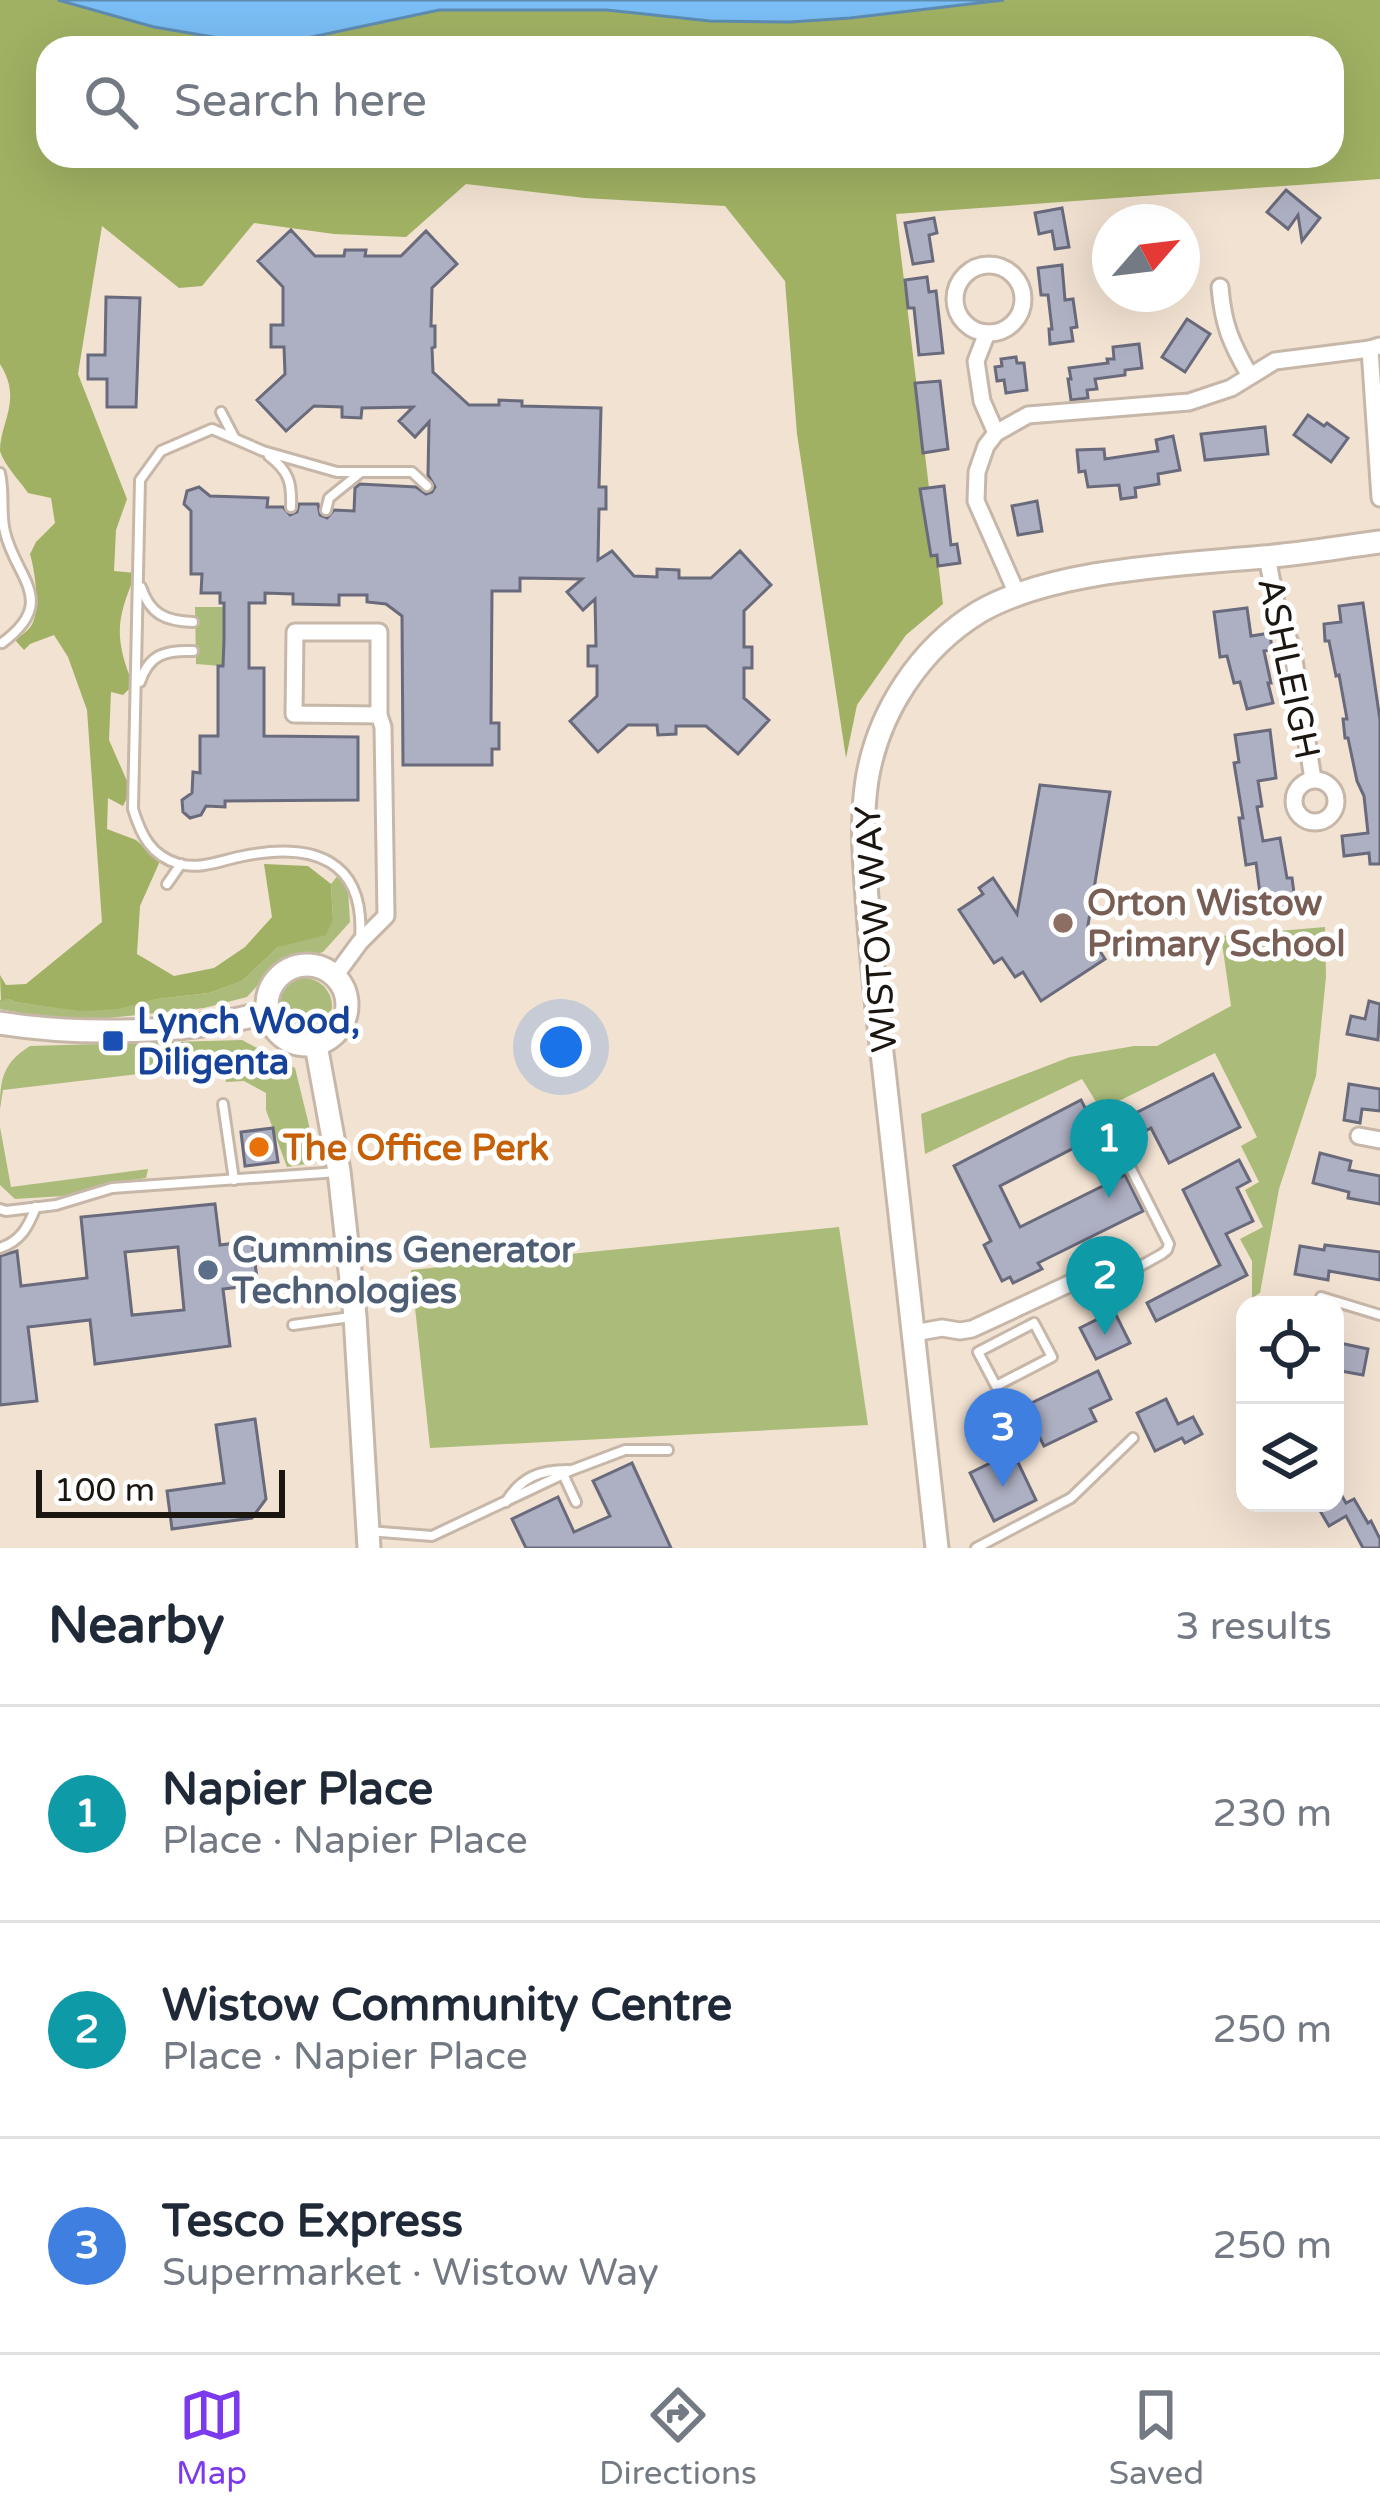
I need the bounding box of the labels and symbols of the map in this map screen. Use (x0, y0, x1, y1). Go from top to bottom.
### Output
north arrow (1092, 204, 1200, 312)
street label: ASHLEIGH (1248, 574, 1329, 763)
street label: WISTOW WAY (846, 804, 907, 1054)
place label: Orton Wistow Primary School (1087, 882, 1345, 966)
marker: Orton Wistow Primary School (1050, 910, 1076, 936)
place label: Lynch Wood, Diligenta (137, 1000, 360, 1084)
your location (531, 1017, 591, 1077)
marker: Lynch Wood, Diligenta (100, 1028, 126, 1054)
pin: 1 (1070, 1099, 1148, 1198)
place label: The Office Perk (282, 1127, 549, 1170)
marker: The Office Perk (246, 1134, 272, 1160)
place label: Cummins Generator Technologies (231, 1229, 576, 1313)
pin: 2 (1066, 1236, 1144, 1335)
marker: Cummins Generator Technologies (195, 1257, 221, 1283)
pin: 3 (964, 1388, 1042, 1487)
scale bar (36, 1464, 285, 1517)

